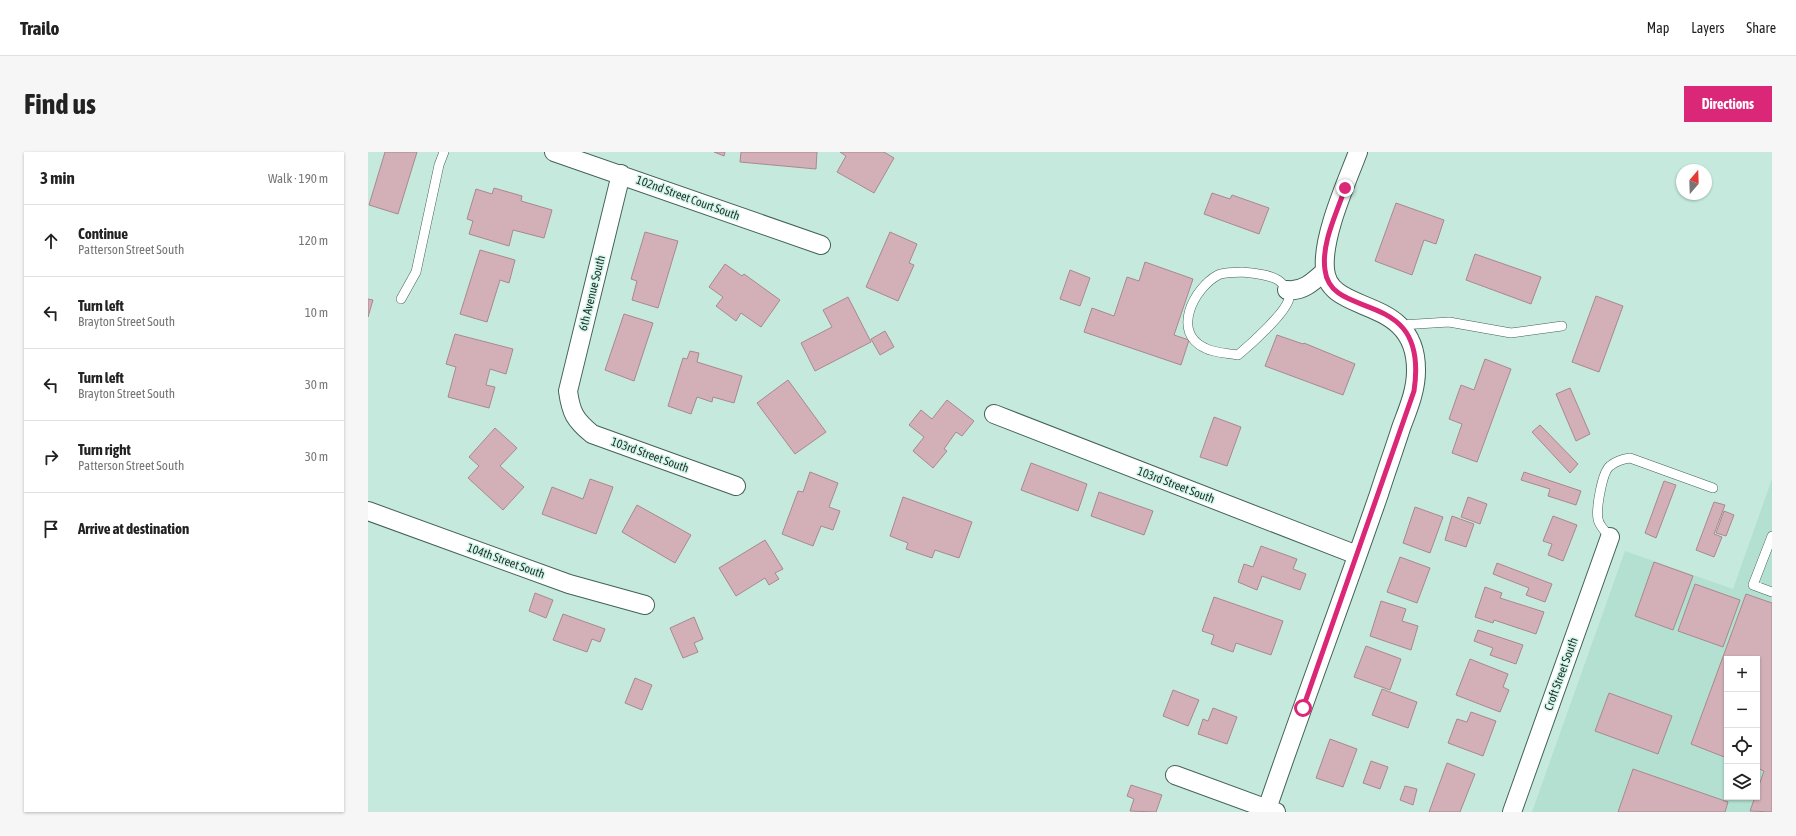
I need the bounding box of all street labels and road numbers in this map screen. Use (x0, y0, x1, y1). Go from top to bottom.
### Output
street label: 102nd Street Court South (634, 173, 742, 223)
street label: 6th Avenue South (576, 254, 608, 332)
street label: 103rd Street South (609, 434, 691, 476)
street label: 103rd Street South (1135, 464, 1217, 506)
street label: 104th Street South (465, 540, 547, 582)
street label: Croft Street South (1541, 636, 1581, 712)

